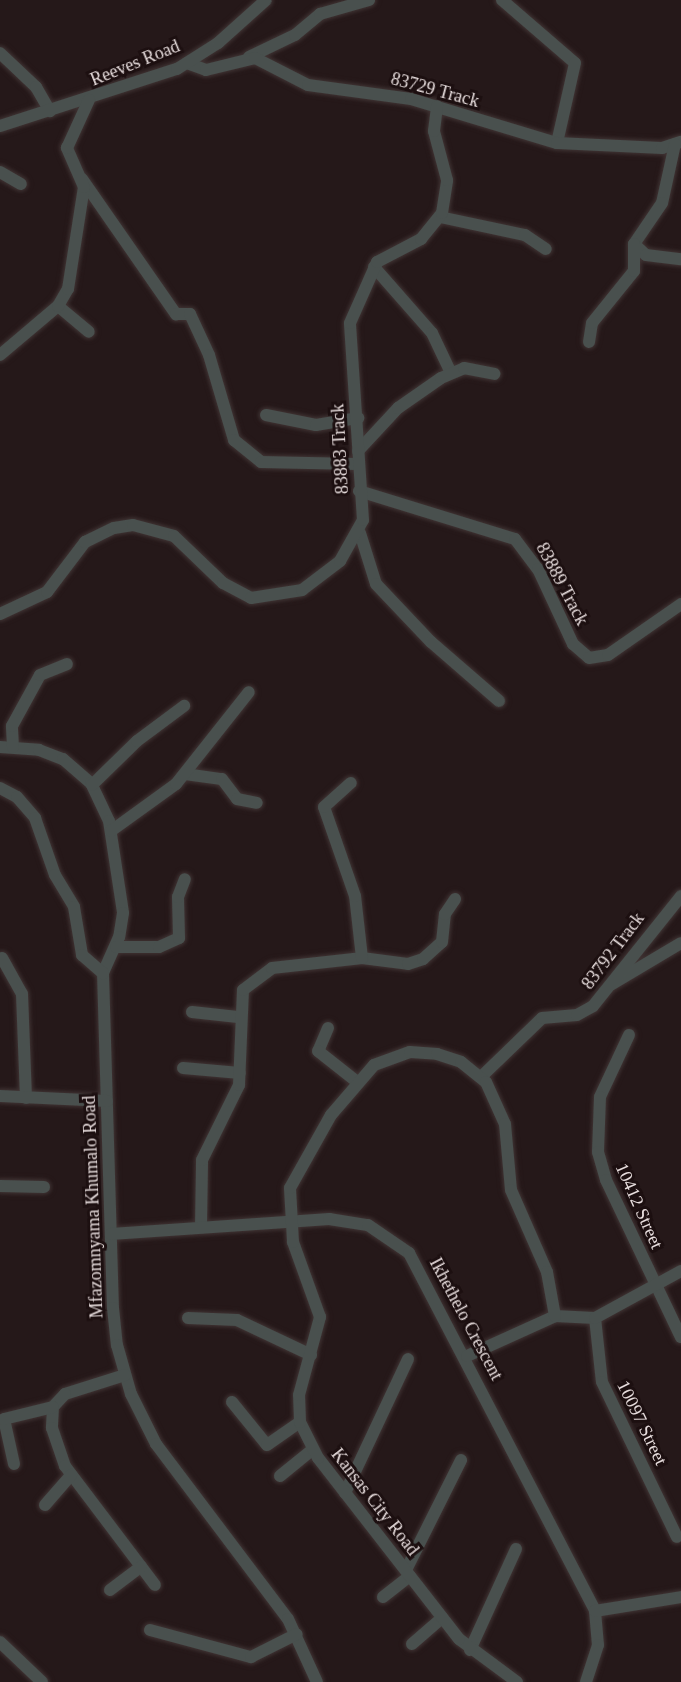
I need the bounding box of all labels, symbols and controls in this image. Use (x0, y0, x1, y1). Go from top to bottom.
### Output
street label: Reeves Road (87, 35, 183, 91)
street label: 83729 Track (388, 68, 482, 112)
street label: 83883 Track (327, 403, 353, 495)
street label: 83889 Track (531, 539, 593, 629)
street label: 83792 Track (577, 908, 649, 994)
street label: Mfazomnyama Khumalo Road (78, 1095, 108, 1319)
street label: 10412 Street (611, 1160, 667, 1252)
street label: Ikhethelo Crescent (425, 1254, 507, 1384)
street label: 10097 Street (612, 1377, 672, 1469)
street label: Kansas City Road (326, 1444, 424, 1560)

